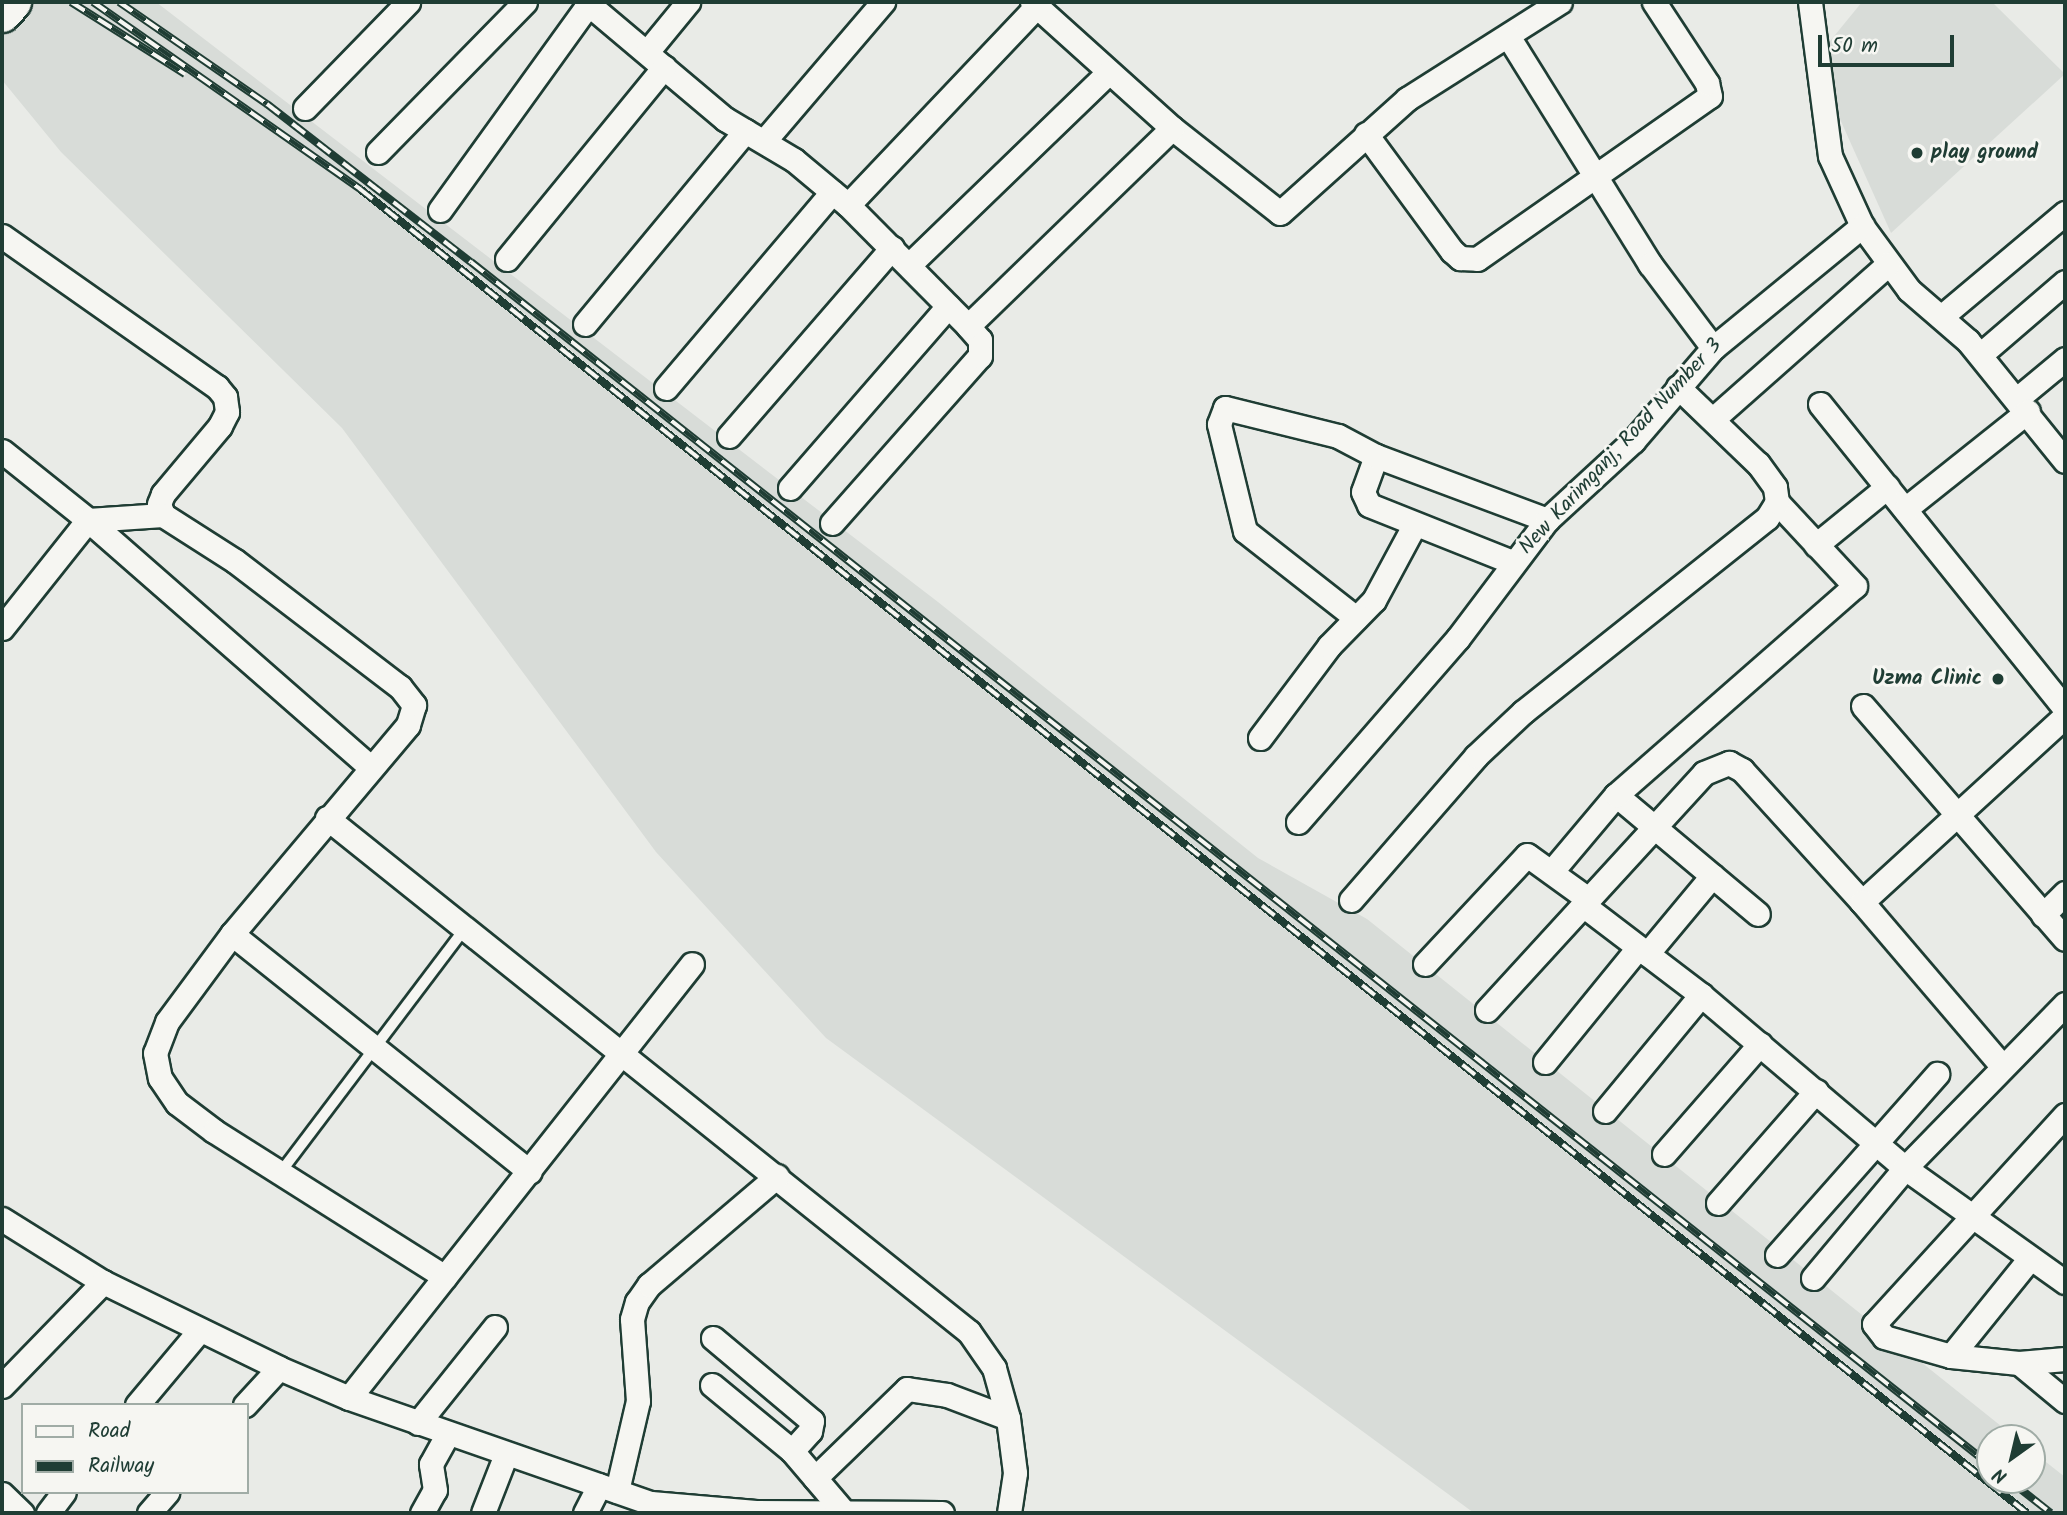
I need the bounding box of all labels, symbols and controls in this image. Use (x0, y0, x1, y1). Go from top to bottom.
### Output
scale bar (1822, 21, 1958, 65)
text: 50 m (1831, 30, 1878, 63)
place label: play ground (1931, 140, 2038, 166)
marker: play ground (1909, 145, 1925, 161)
street label: New Karimganj, Road Number 3 (1514, 334, 1728, 560)
place label: Uzma Clinic (1872, 666, 1982, 692)
marker: Uzma Clinic (1988, 669, 2008, 689)
legend (21, 1403, 248, 1494)
text: Road (88, 1415, 130, 1448)
north arrow (1976, 1424, 2046, 1494)
text: Railway (88, 1450, 154, 1483)
text: N (1987, 1459, 2014, 1491)

